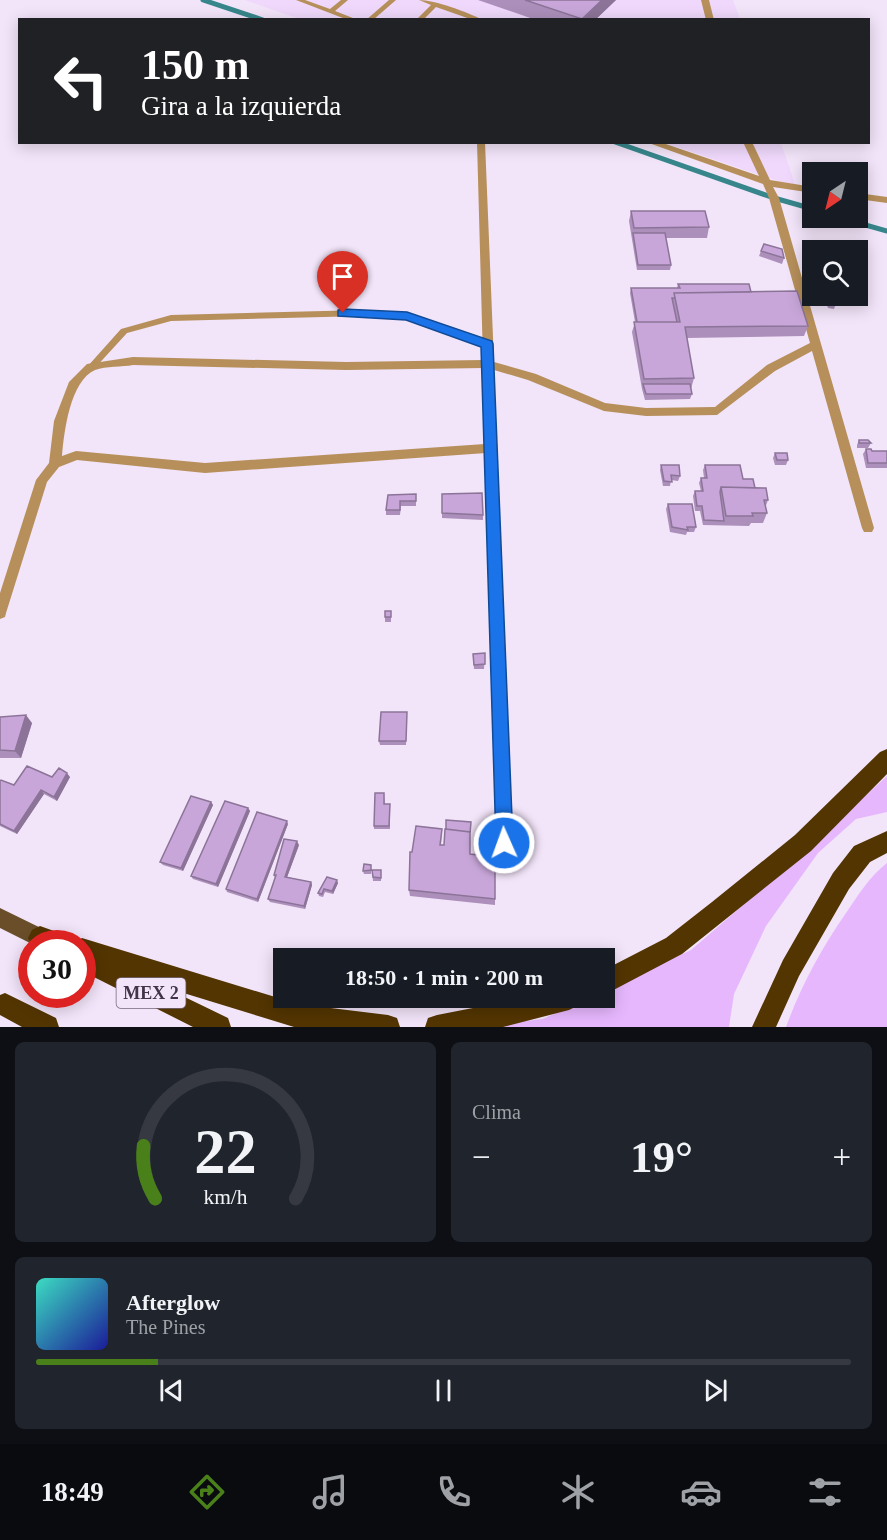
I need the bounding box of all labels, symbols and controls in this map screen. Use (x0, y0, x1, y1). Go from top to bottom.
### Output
icon: left (42, 42, 120, 120)
text: 150 m (141, 42, 250, 88)
text: Gira a la izquierda (141, 91, 341, 121)
north arrow (802, 162, 868, 228)
map controls (802, 162, 868, 306)
button: search (802, 240, 868, 306)
pin (317, 251, 368, 313)
icon: arrive (326, 260, 359, 293)
position arrow (472, 811, 536, 875)
speed limit sign: 30 (18, 930, 96, 1008)
text: 18:50 · 1 min · 200 m (345, 965, 543, 990)
road number: MEX 2 (116, 978, 186, 1008)
text: Clima (472, 1101, 521, 1123)
text: 22 (194, 1117, 257, 1186)
text: 19° (630, 1132, 693, 1182)
text: − (472, 1139, 491, 1175)
text: + (832, 1139, 851, 1175)
text: km/h (203, 1185, 248, 1209)
text: Afterglow (126, 1290, 220, 1315)
text: The Pines (126, 1316, 205, 1338)
icon: previous (155, 1374, 188, 1407)
icon: pause (427, 1374, 460, 1407)
icon: next (699, 1374, 732, 1407)
icon: directions (186, 1471, 228, 1513)
icon: music (309, 1471, 351, 1513)
icon: phone (433, 1471, 475, 1513)
icon: climate (557, 1471, 599, 1513)
icon: car (680, 1471, 722, 1513)
icon: filters (804, 1471, 846, 1513)
text: 18:49 (41, 1477, 104, 1507)

